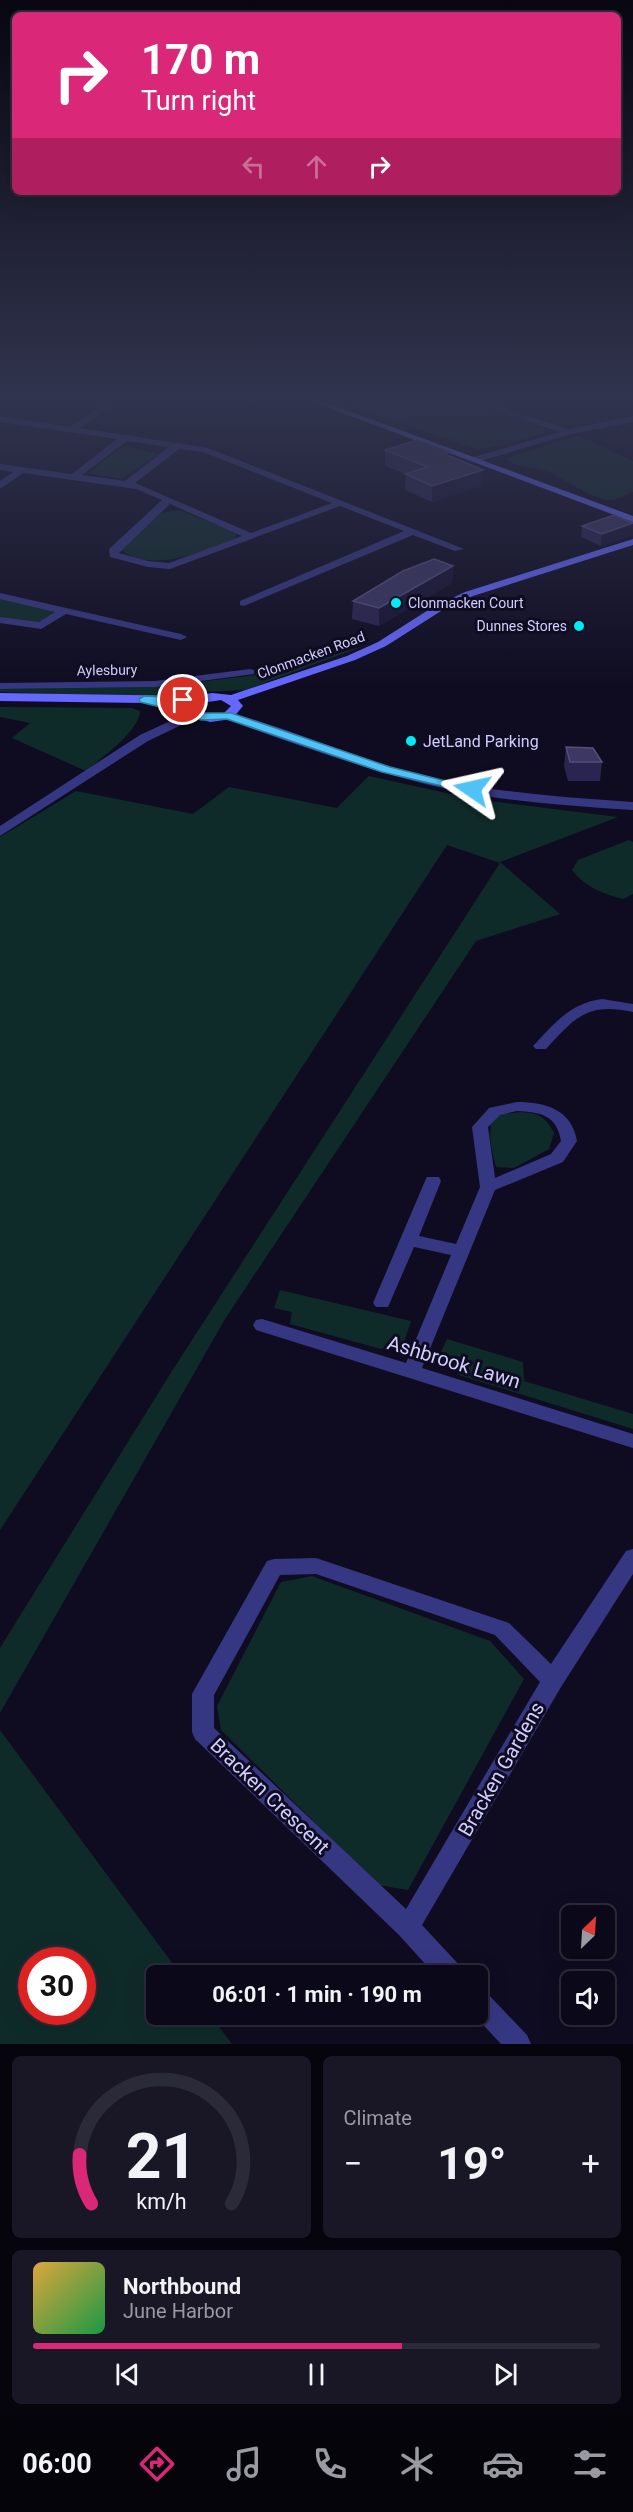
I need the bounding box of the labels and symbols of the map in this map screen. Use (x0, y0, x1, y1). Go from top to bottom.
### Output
place label: Clonmacken Court (408, 595, 524, 611)
marker: Clonmacken Court (389, 596, 403, 610)
place label: Dunnes Stores (477, 618, 567, 634)
marker: Dunnes Stores (572, 619, 586, 633)
street label: Clonmacken Road (255, 628, 367, 682)
street label: Aylesbury (77, 661, 138, 679)
pin (157, 674, 208, 725)
place label: JetLand Parking (423, 732, 539, 751)
marker: JetLand Parking (404, 734, 418, 748)
position arrow (440, 757, 504, 821)
street label: Ashbrook Lawn (385, 1330, 523, 1394)
street label: Bracken Gardens (453, 1698, 549, 1840)
street label: Bracken Crescent (206, 1733, 334, 1859)
north arrow (561, 1905, 615, 1959)
speed limit sign: 30 (18, 1947, 96, 2025)

